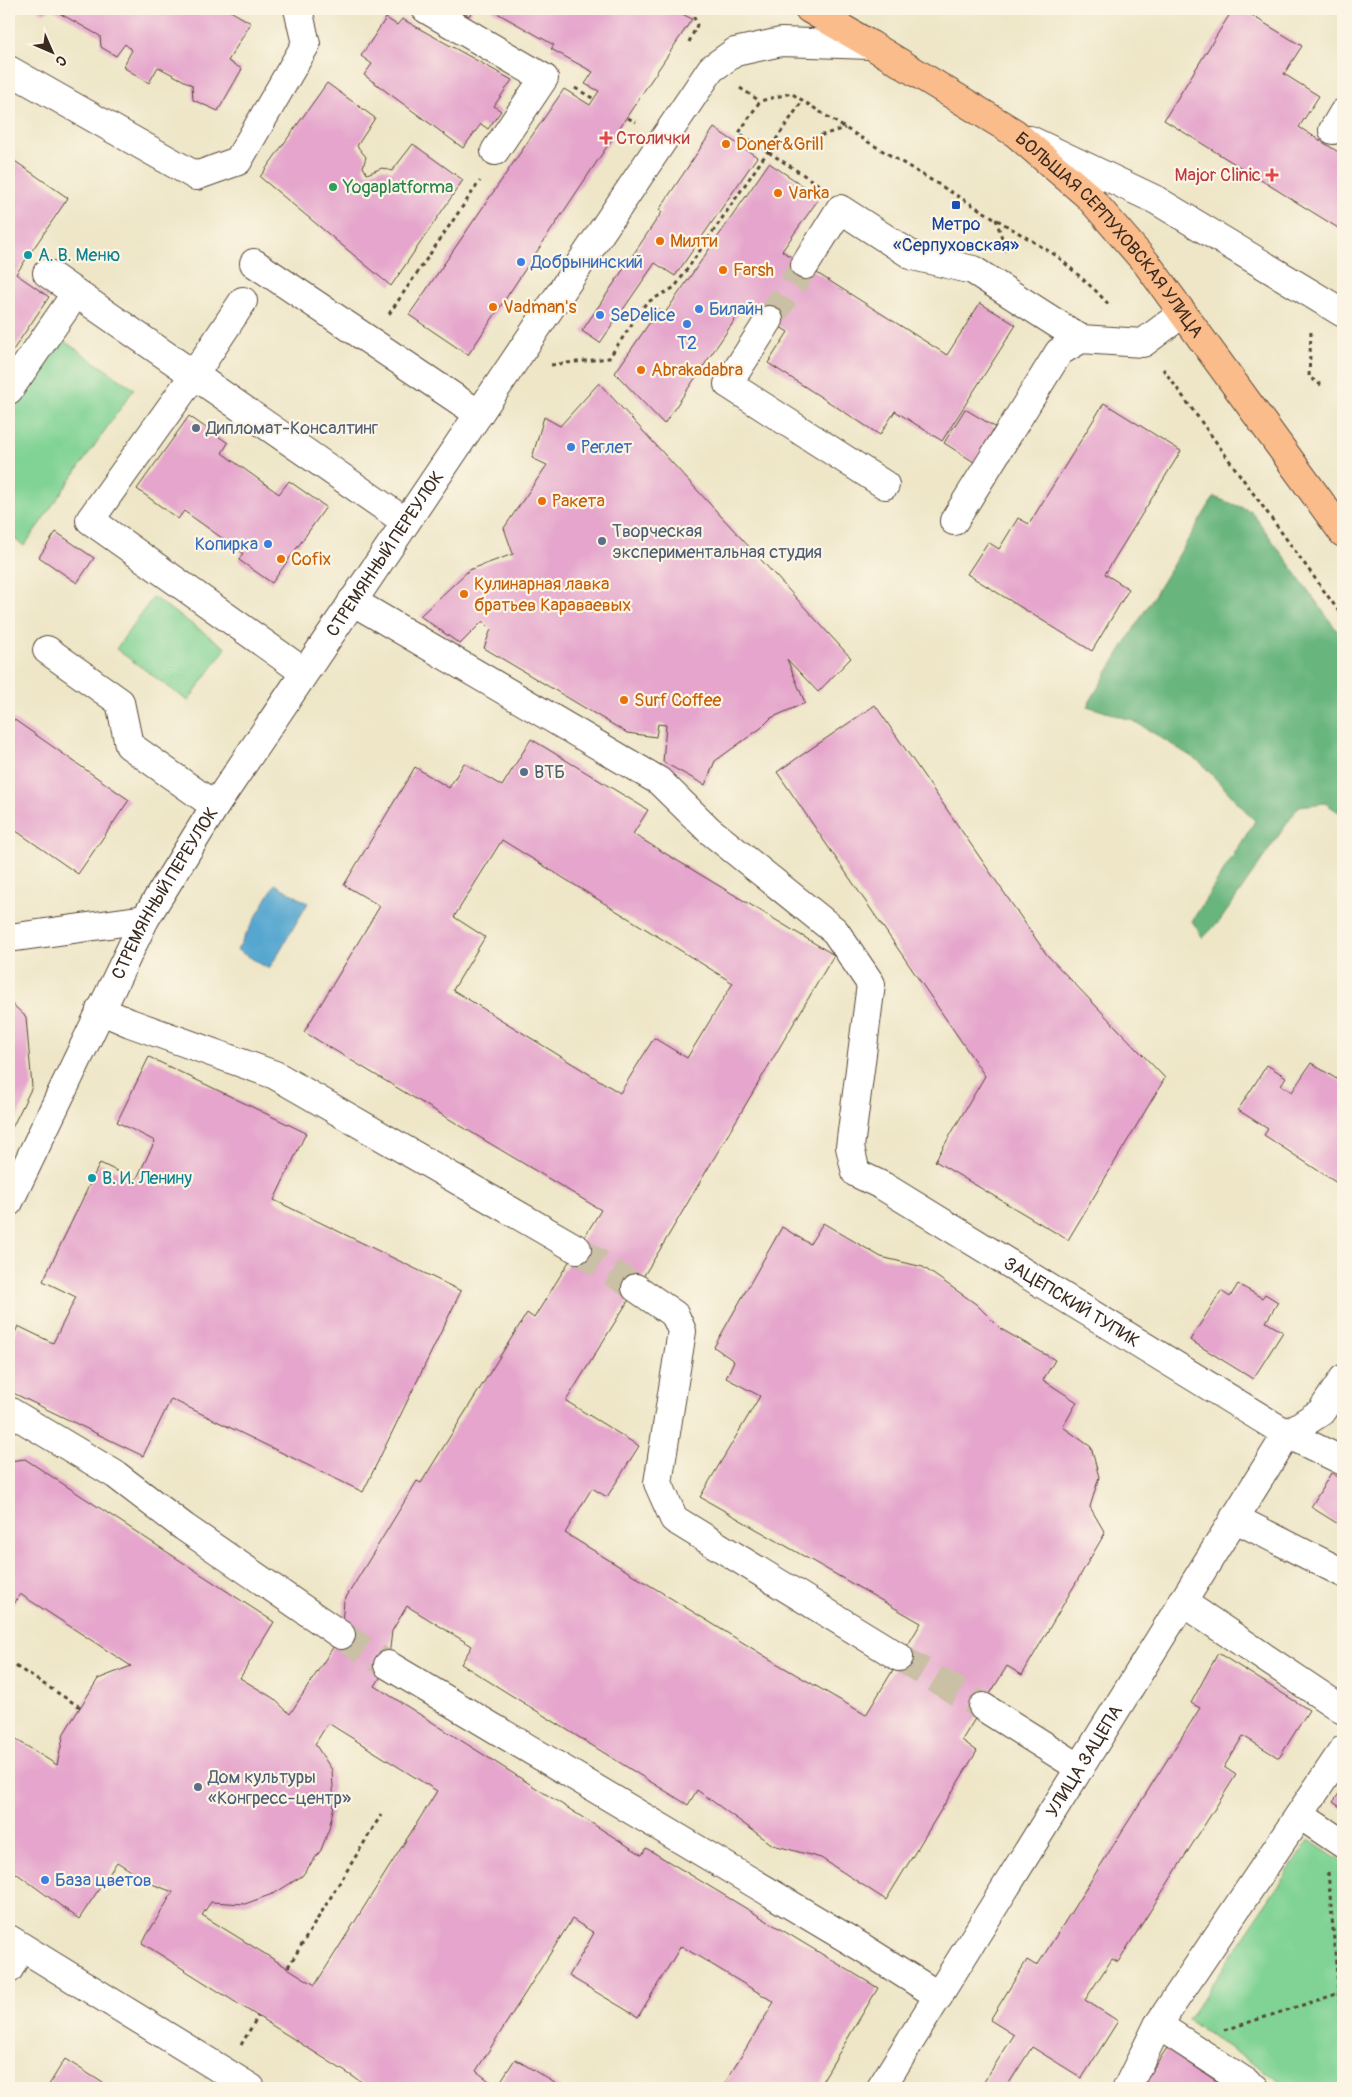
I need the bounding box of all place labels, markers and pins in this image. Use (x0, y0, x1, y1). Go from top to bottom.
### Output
place label: Столички (616, 127, 690, 150)
marker: Столички (600, 132, 612, 144)
place label: Doner&Grill (736, 133, 824, 156)
marker: Doner&Grill (720, 138, 732, 150)
place label: Major Clinic (1175, 164, 1261, 187)
marker: Major Clinic (1265, 168, 1279, 182)
place label: Yogaplatforma (342, 176, 453, 199)
marker: Yogaplatforma (327, 181, 339, 193)
place label: Varka (788, 182, 829, 205)
marker: Varka (772, 187, 784, 199)
marker: Метро «Серпуховская» (950, 199, 962, 211)
place label: Метро «Серпуховская» (893, 213, 1019, 257)
place label: Милти (670, 230, 717, 253)
marker: Милти (654, 235, 666, 247)
place label: А. В. Меню (38, 244, 120, 267)
marker: А. В. Меню (22, 249, 34, 261)
place label: Добрынинский (530, 251, 643, 274)
marker: Добрынинский (515, 256, 527, 268)
place label: Farsh (733, 259, 774, 282)
marker: Farsh (717, 264, 729, 276)
place label: Vadman's (503, 296, 577, 319)
place label: Билайн (709, 298, 763, 321)
marker: Vadman's (487, 301, 499, 313)
marker: Билайн (693, 303, 705, 315)
place label: SeDelice (610, 304, 675, 327)
marker: SeDelice (594, 309, 606, 321)
marker: T2 (681, 318, 693, 330)
place label: T2 (677, 332, 697, 355)
place label: Abrakadabra (651, 359, 743, 382)
marker: Abrakadabra (635, 364, 647, 376)
place label: Дипломат-Консалтинг (205, 417, 378, 440)
marker: Дипломат-Консалтинг (190, 422, 202, 434)
place label: Реглет (581, 436, 632, 459)
marker: Реглет (565, 441, 577, 453)
place label: Ракета (552, 490, 605, 513)
marker: Ракета (536, 495, 548, 507)
place label: Творческая экспериментальная студия (612, 520, 822, 564)
place label: Копирка (195, 533, 258, 556)
marker: Творческая экспериментальная студия (596, 535, 608, 547)
marker: Копирка (262, 538, 274, 550)
place label: Cofix (291, 548, 331, 571)
marker: Cofix (275, 553, 287, 565)
place label: Кулинарная лавка братьев Караваевых (474, 573, 631, 617)
marker: Кулинарная лавка братьев Караваевых (458, 588, 470, 600)
place label: Surf Coffee (634, 689, 722, 712)
marker: Surf Coffee (618, 694, 630, 706)
place label: ВТБ (534, 761, 565, 784)
marker: ВТБ (518, 766, 530, 778)
place label: В. И. Ленину (102, 1167, 192, 1190)
marker: В. И. Ленину (86, 1172, 98, 1184)
place label: Дом культуры «Конгресс-центр» (207, 1766, 351, 1810)
marker: Дом культуры «Конгресс-центр» (192, 1781, 204, 1793)
place label: База цветов (55, 1869, 152, 1892)
marker: База цветов (39, 1874, 51, 1886)

